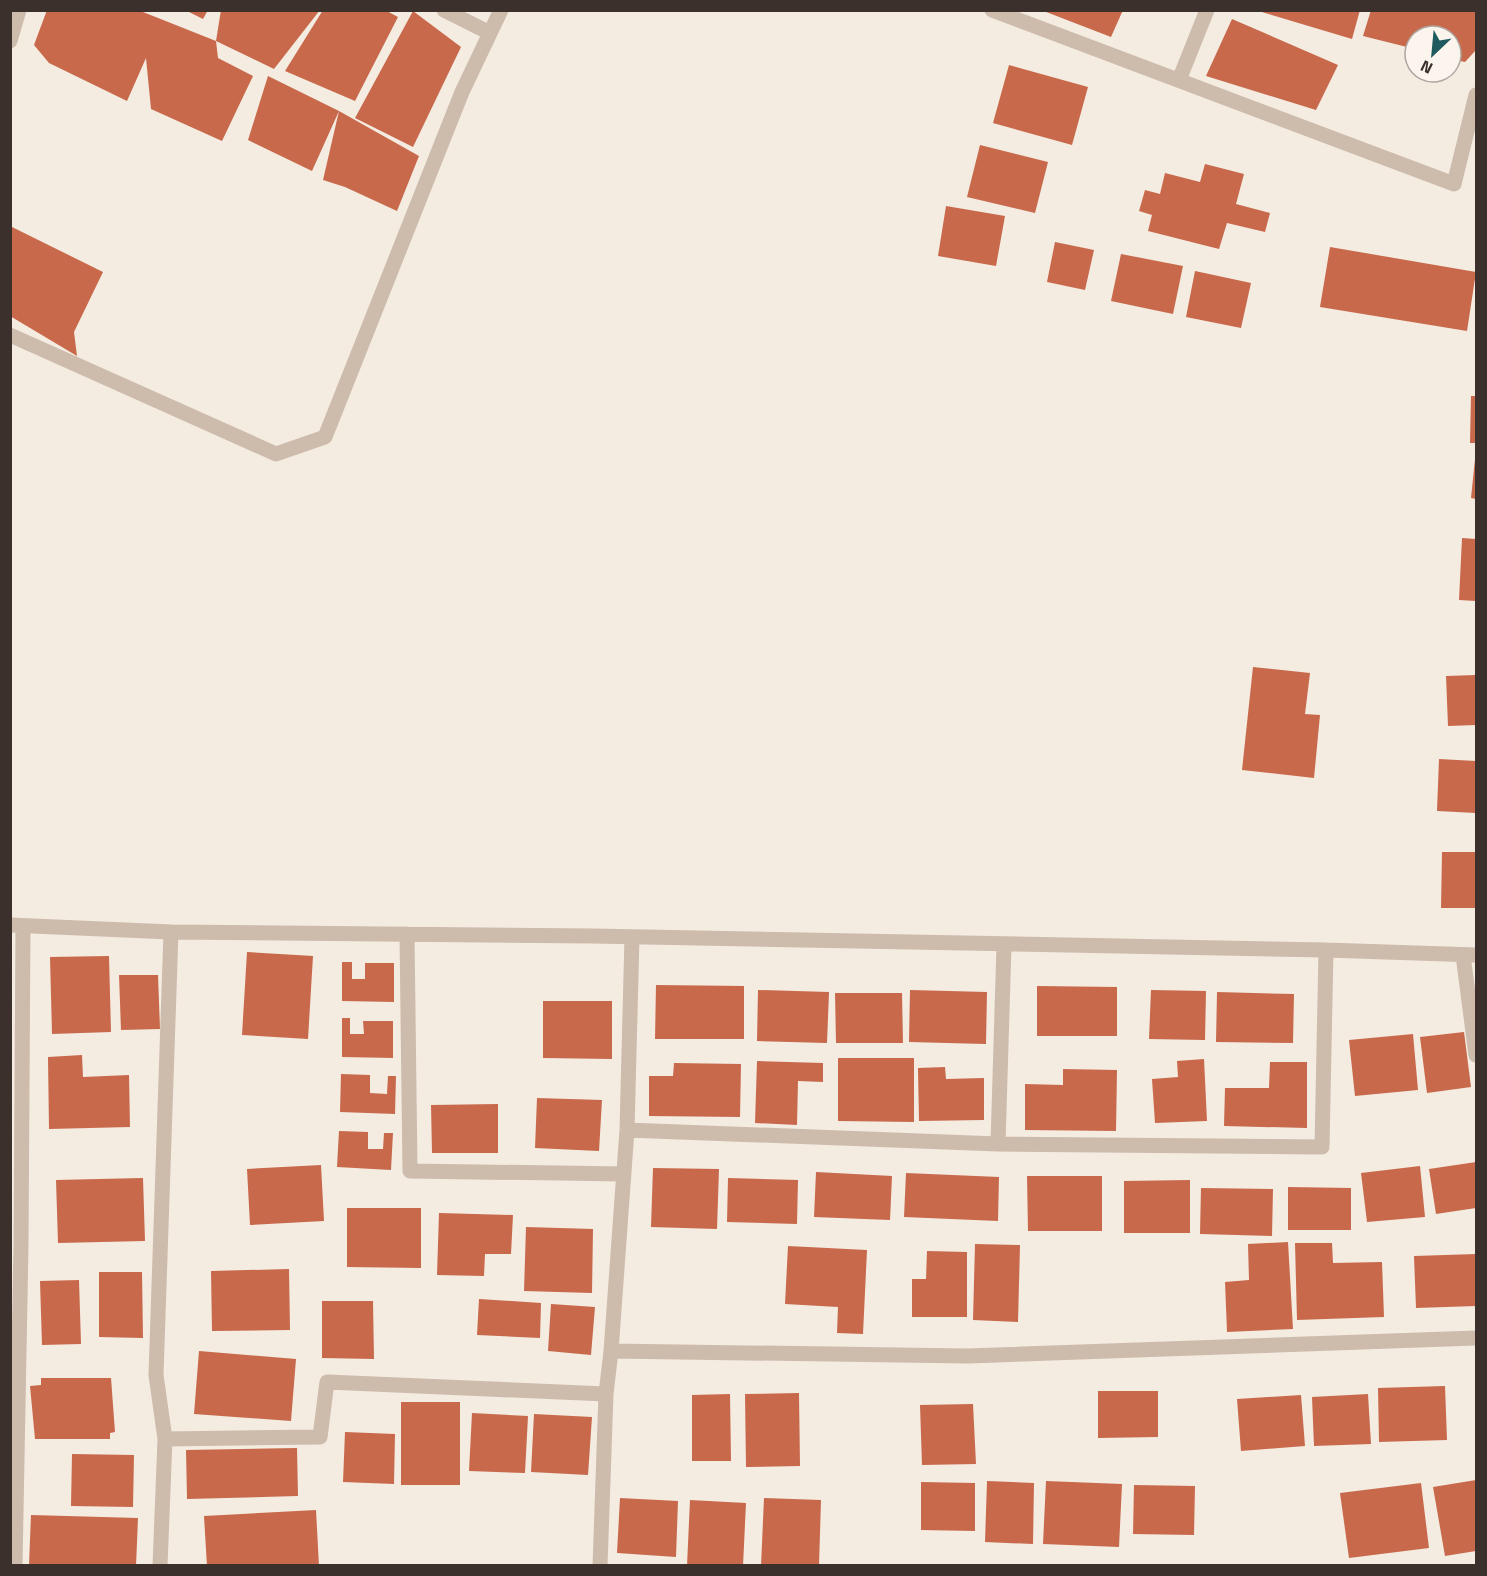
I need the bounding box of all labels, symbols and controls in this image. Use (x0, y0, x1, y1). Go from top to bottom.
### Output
north arrow (1403, 24, 1463, 84)
text: N (1416, 54, 1437, 81)

